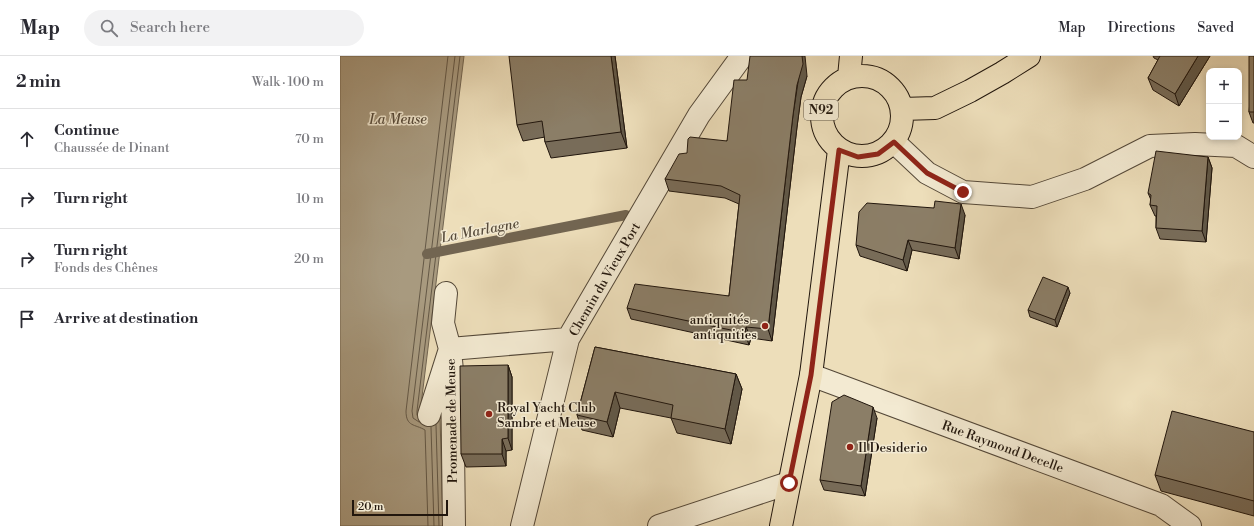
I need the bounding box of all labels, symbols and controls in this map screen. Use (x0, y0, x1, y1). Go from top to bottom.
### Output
search box (84, 10, 364, 46)
text: Map (20, 16, 60, 40)
icon: search (98, 17, 120, 39)
text: Search here (130, 18, 210, 37)
text: Map (1058, 19, 1086, 37)
text: Directions (1108, 19, 1175, 37)
text: Saved (1197, 19, 1234, 37)
map controls (1206, 68, 1242, 140)
button: + (1206, 68, 1242, 104)
text: 2 min (16, 71, 61, 93)
text: Walk · 100 m (252, 74, 324, 90)
road number: N92 (804, 100, 838, 120)
button: − (1206, 104, 1242, 140)
water label: La Meuse (368, 111, 427, 129)
text: Continue (54, 121, 119, 140)
icon: ahead (16, 128, 38, 150)
text: 70 m (295, 131, 324, 147)
text: Chaussée de Dinant (54, 140, 170, 156)
route end (954, 183, 972, 201)
icon: right (16, 188, 38, 210)
text: Turn right (54, 189, 128, 208)
text: 10 m (296, 191, 324, 207)
water label: La Marlagne (439, 215, 521, 248)
street label: Chemin du Vieux Port (566, 219, 644, 339)
text: Turn right (54, 241, 128, 260)
icon: right (16, 248, 38, 270)
text: 20 m (294, 251, 324, 267)
text: Fonds des Chênes (54, 260, 158, 276)
icon: arrive (16, 308, 38, 330)
text: Arrive at destination (54, 309, 198, 328)
place label: antiquités - antiquities (690, 312, 757, 343)
marker: antiquités - antiquities (760, 321, 770, 331)
street label: Promenade de Meuse (443, 358, 461, 484)
place label: Royal Yacht Club Sambre et Meuse (497, 400, 597, 431)
marker: Royal Yacht Club Sambre et Meuse (484, 409, 494, 419)
street label: Rue Raymond Decelle (940, 417, 1066, 477)
place label: Il Desiderio (858, 440, 928, 456)
marker: Il Desiderio (845, 442, 855, 452)
route start (780, 474, 798, 492)
scale bar (352, 498, 448, 517)
text: 20 m (358, 500, 383, 514)

